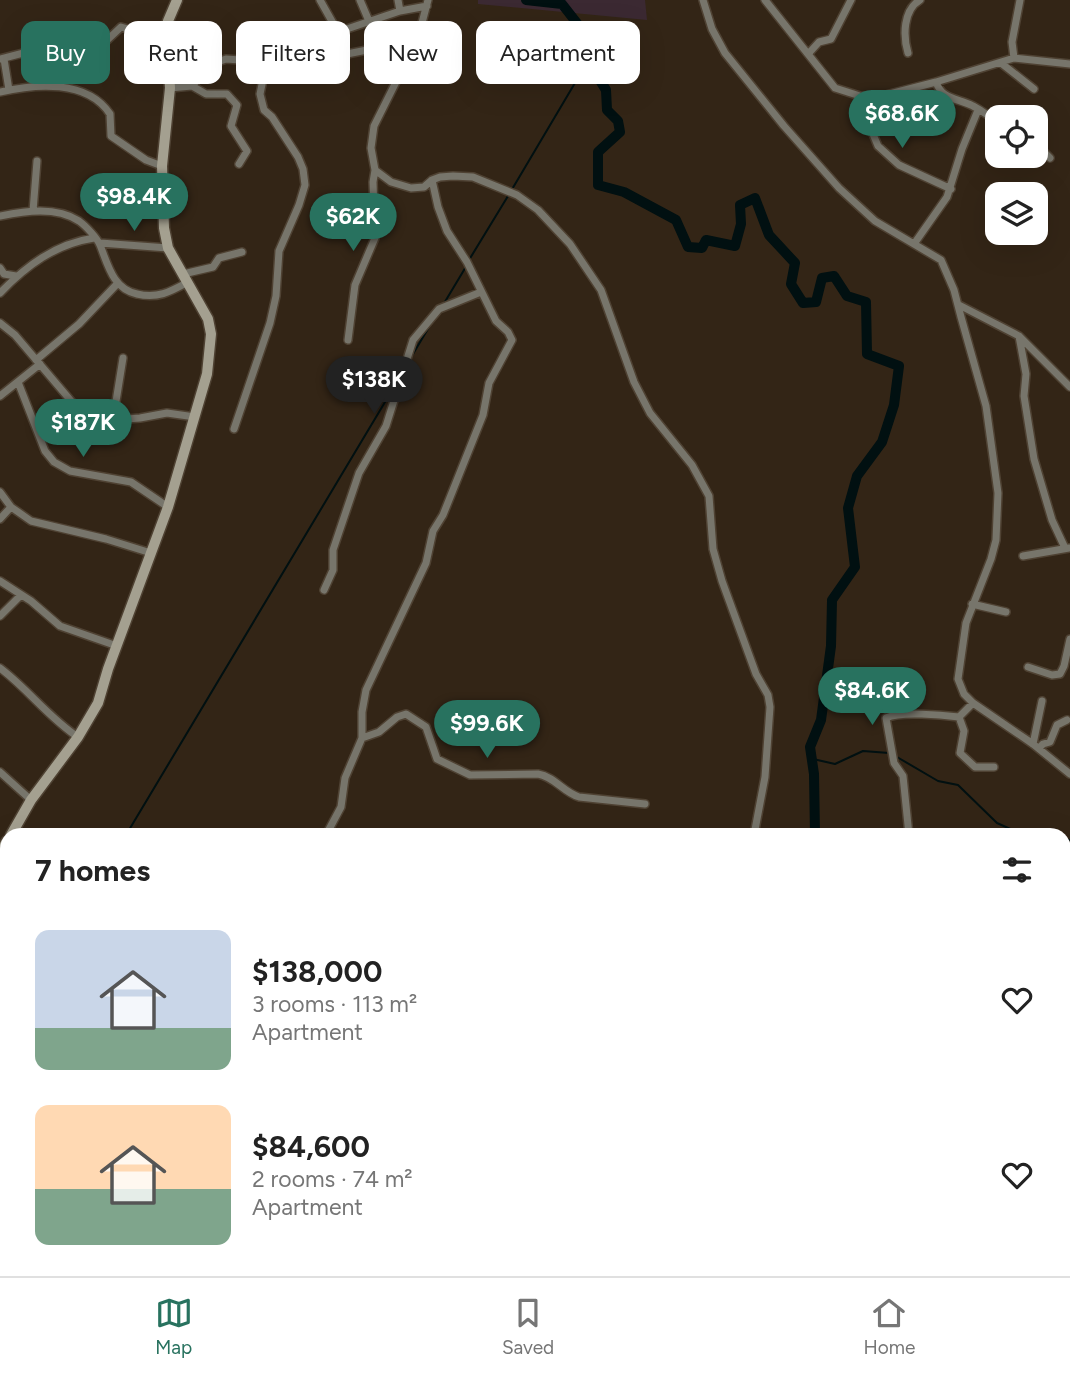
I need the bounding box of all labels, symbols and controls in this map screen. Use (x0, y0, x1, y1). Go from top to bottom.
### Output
chip: Buy (21, 21, 110, 84)
chip: Rent (124, 21, 222, 84)
chip: Filters (236, 21, 350, 84)
chip: New (364, 21, 462, 84)
chip: Apartment (476, 21, 640, 84)
pin: $68.6K (845, 90, 959, 150)
text: $68.6K (865, 99, 939, 127)
map controls (985, 105, 1048, 245)
button: locate (985, 105, 1048, 168)
pin: $98.4K (77, 174, 191, 233)
text: $98.4K (96, 182, 172, 210)
button: layers (985, 182, 1048, 245)
pin: $62K (312, 194, 394, 253)
text: $62K (326, 202, 380, 230)
pin: $138K (325, 356, 423, 416)
text: $138K (342, 365, 406, 393)
pin: $187K (34, 400, 132, 459)
text: $187K (51, 408, 115, 436)
pin: $84.6K (815, 668, 929, 727)
text: $84.6K (834, 676, 910, 704)
pin: $99.6K (430, 700, 544, 760)
text: $99.6K (450, 709, 524, 737)
icon: filters (998, 851, 1036, 889)
text: 7 homes (35, 852, 150, 889)
text: $138,000 (252, 953, 382, 990)
icon: home (91, 958, 175, 1042)
icon: heart (998, 981, 1036, 1019)
text: 3 rooms · 113 m² (252, 990, 417, 1018)
text: Apartment (252, 1018, 363, 1046)
text: $84,600 (252, 1128, 370, 1165)
icon: home (91, 1133, 175, 1217)
icon: heart (998, 1156, 1036, 1194)
text: 2 rooms · 74 m² (252, 1165, 413, 1193)
text: Apartment (252, 1193, 363, 1221)
tab: Map (155, 1294, 193, 1359)
tab: Saved (502, 1294, 554, 1359)
tab: Home (864, 1294, 915, 1359)

